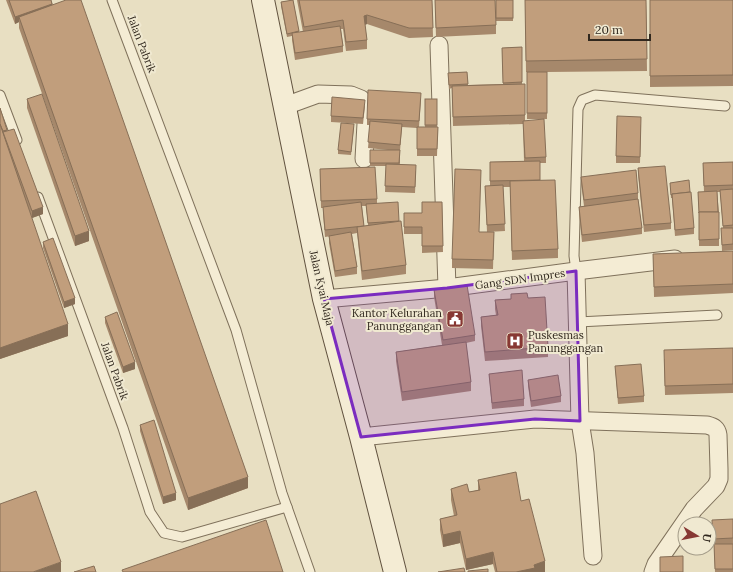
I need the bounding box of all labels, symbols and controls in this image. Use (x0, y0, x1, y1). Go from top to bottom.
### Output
street label: Jalan Pabrik (124, 12, 159, 75)
scale bar (589, 16, 650, 42)
text: 20 m (595, 22, 623, 37)
street label: Jalan Kyai Maja (306, 248, 338, 327)
street label: Gang SDN Impres (474, 266, 566, 292)
place label: Kantor Kelurahan Panunggangan (352, 306, 442, 333)
public building icon: Kantor Kelurahan Panunggangan (445, 309, 465, 329)
place label: Puskesmas Panunggangan (528, 328, 603, 355)
hospital icon: Puskesmas Panunggangan (505, 331, 525, 351)
street label: Jalan Pabrik (98, 339, 132, 402)
north arrow (677, 516, 717, 556)
text: U (699, 532, 714, 544)

